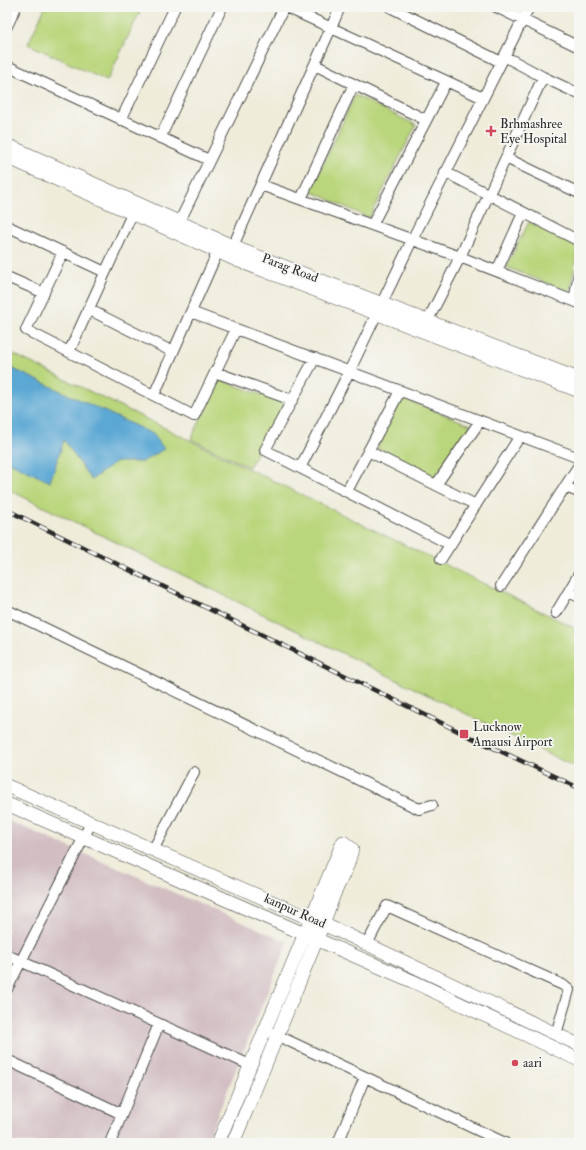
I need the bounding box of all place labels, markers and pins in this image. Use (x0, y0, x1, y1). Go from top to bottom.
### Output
place label: Brhmashree Eye Hospital (500, 116, 568, 148)
marker: Brhmashree Eye Hospital (485, 125, 497, 137)
place label: Lucknow Amausi Airport (472, 719, 553, 751)
marker: Lucknow Amausi Airport (458, 728, 470, 740)
place label: aari (523, 1055, 543, 1071)
marker: aari (510, 1058, 520, 1068)

